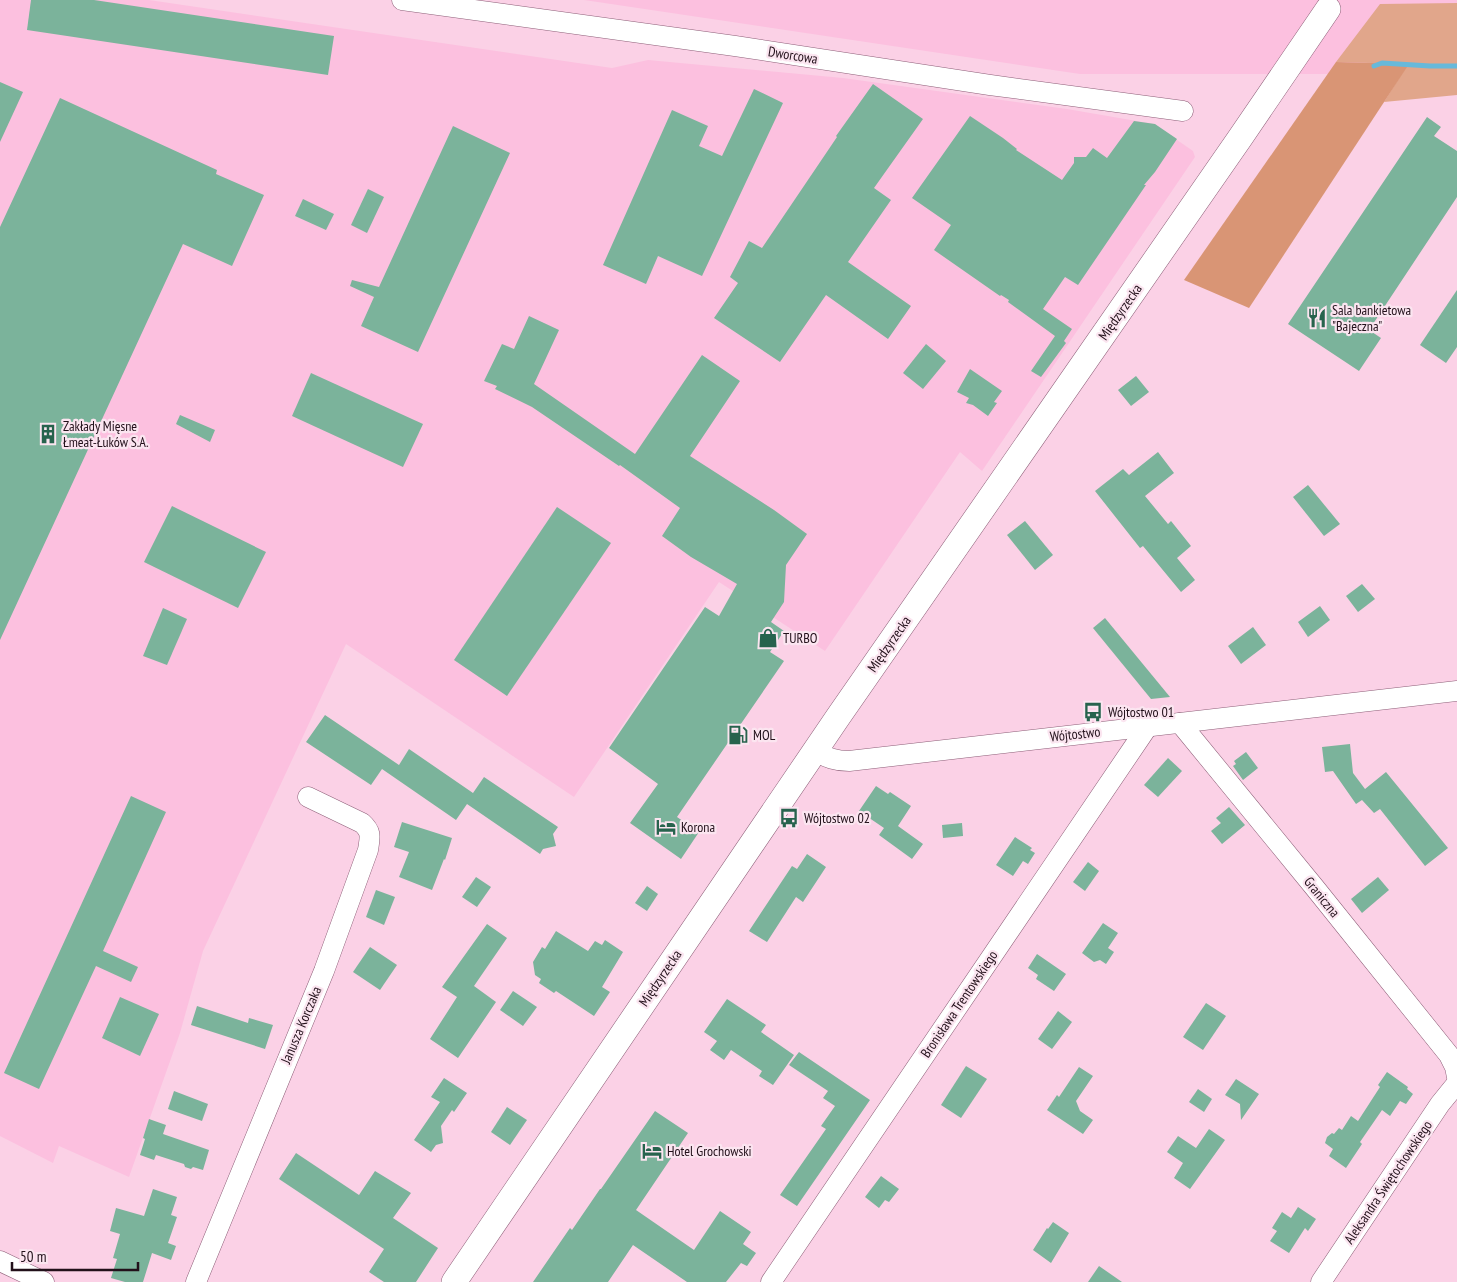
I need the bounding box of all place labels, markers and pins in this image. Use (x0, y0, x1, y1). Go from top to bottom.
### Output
place label: Sala bankietowa "Bajeczna" (1332, 301, 1411, 335)
restaurant icon: Sala bankietowa "Bajeczna" (1306, 307, 1328, 329)
place label: Zakłady Mięsne Łmeat-Łuków S.A. (63, 417, 149, 451)
building icon: Zakłady Mięsne Łmeat-Łuków S.A. (37, 423, 59, 445)
shop icon: TURBO (757, 627, 779, 649)
place label: TURBO (783, 629, 818, 647)
bus stop icon: Wójtostwo 01 (1082, 701, 1104, 723)
place label: Wójtostwo 01 (1108, 703, 1174, 721)
fuel station icon: MOL (727, 724, 749, 746)
place label: MOL (753, 726, 776, 744)
bus stop icon: Wójtostwo 02 (778, 807, 800, 829)
place label: Wójtostwo 02 (804, 809, 870, 827)
hotel icon: Korona (655, 816, 677, 838)
place label: Korona (681, 818, 715, 836)
hotel icon: Hotel Grochowski (641, 1140, 663, 1162)
place label: Hotel Grochowski (667, 1142, 752, 1160)

